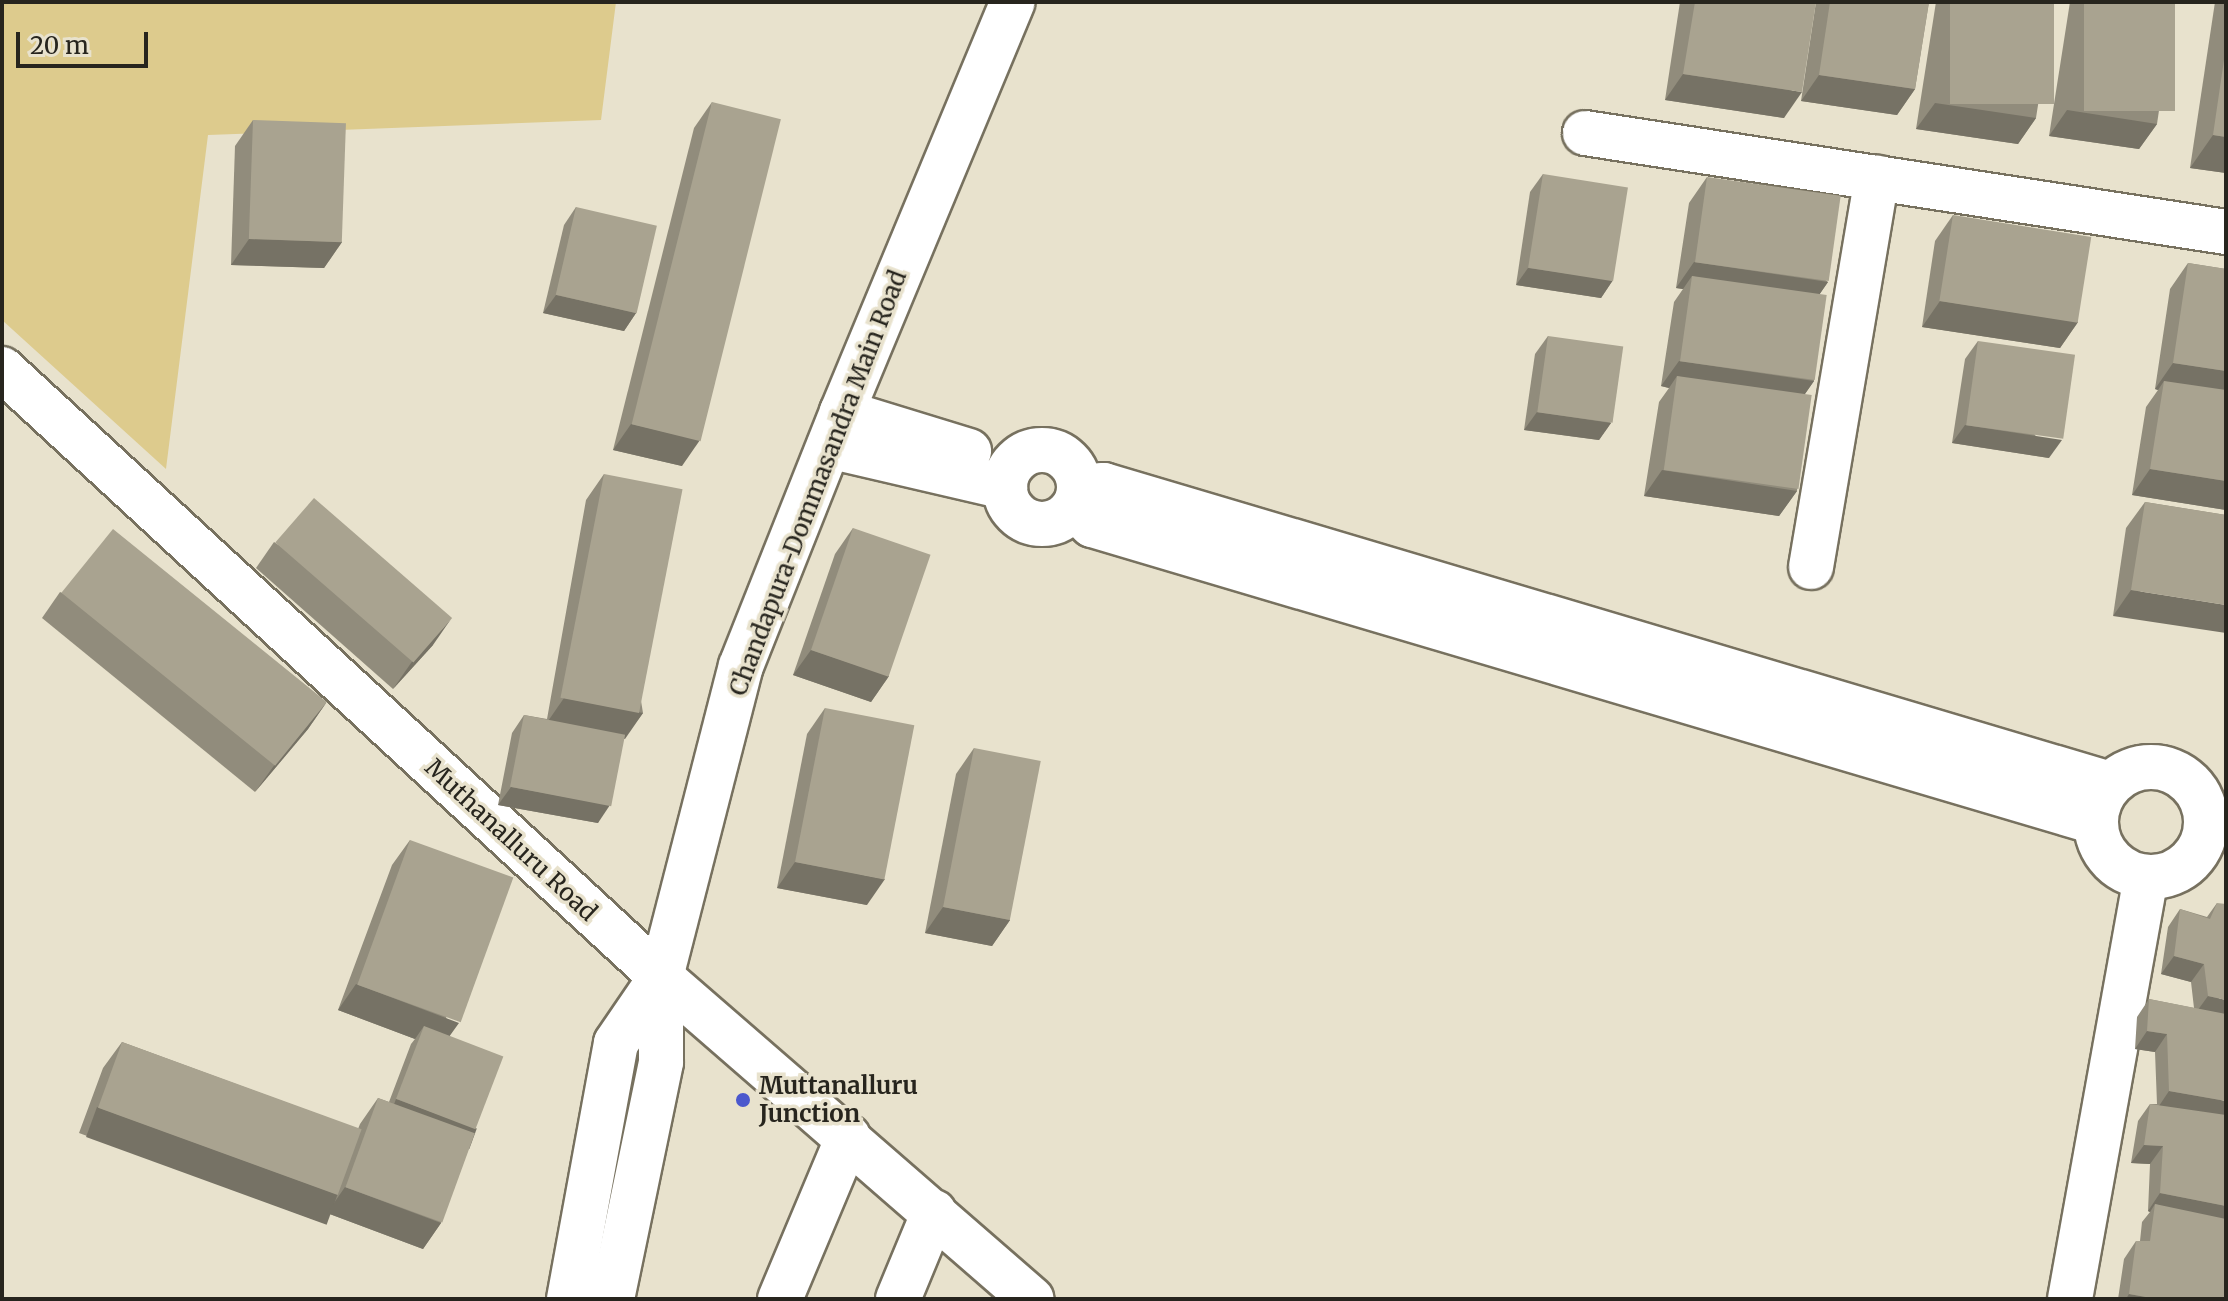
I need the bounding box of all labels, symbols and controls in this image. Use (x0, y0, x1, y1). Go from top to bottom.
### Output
scale bar (20, 16, 152, 66)
text: 20 m (30, 30, 89, 61)
street label: Chandapura-Dommasandra Main Road (723, 266, 913, 700)
street label: Muthanalluru Road (419, 753, 603, 927)
place label: Muttanalluru Junction (759, 1072, 918, 1128)
marker: Muttanalluru Junction (734, 1091, 752, 1109)

